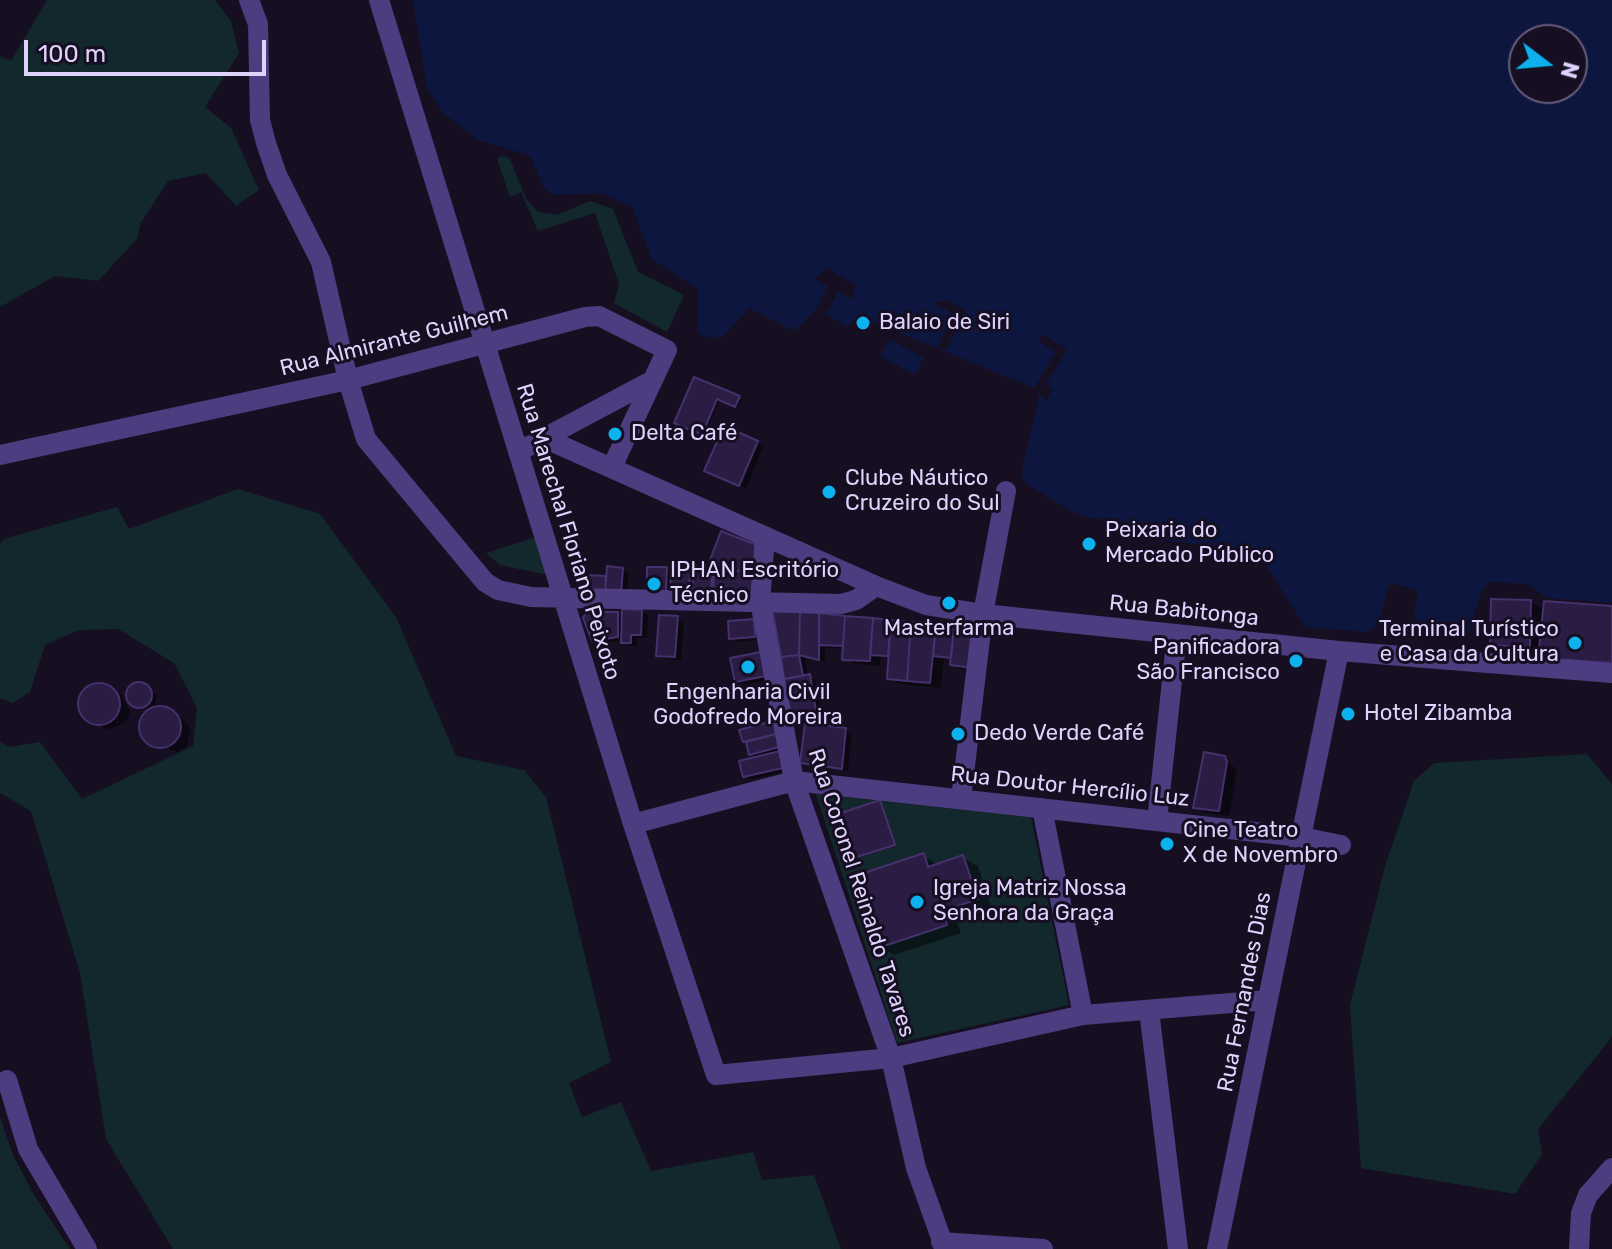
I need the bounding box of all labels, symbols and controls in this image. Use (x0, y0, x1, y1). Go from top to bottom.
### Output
scale bar (28, 24, 270, 74)
north arrow (1508, 24, 1588, 104)
text: 100 m (38, 40, 106, 68)
text: N (1554, 59, 1585, 82)
street label: Rua Almirante Guilhem (277, 300, 511, 382)
place label: Balaio de Siri (879, 310, 1010, 336)
marker: Balaio de Siri (854, 314, 872, 332)
street label: Rua Marechal Floriano Peixoto (510, 381, 626, 683)
place label: Delta Café (631, 421, 737, 447)
marker: Delta Café (606, 425, 624, 443)
place label: Clube Náutico Cruzeiro do Sul (845, 466, 1000, 518)
marker: Clube Náutico Cruzeiro do Sul (820, 483, 838, 501)
place label: Peixaria do Mercado Público (1105, 518, 1274, 570)
marker: Peixaria do Mercado Público (1080, 535, 1098, 553)
place label: IPHAN Escritório Técnico (670, 558, 839, 610)
marker: IPHAN Escritório Técnico (645, 575, 663, 593)
street label: Rua Babitonga (1108, 590, 1260, 632)
marker: Masterfarma (940, 594, 958, 612)
place label: Masterfarma (884, 616, 1014, 642)
place label: Terminal Turístico e Casa da Cultura (1379, 617, 1559, 668)
marker: Terminal Turístico e Casa da Cultura (1566, 634, 1584, 652)
place label: Panificadora São Francisco (1136, 635, 1280, 686)
marker: Panificadora São Francisco (1287, 652, 1305, 670)
marker: Engenharia Civil Godofredo Moreira (739, 658, 757, 676)
place label: Engenharia Civil Godofredo Moreira (653, 680, 843, 732)
place label: Hotel Zibamba (1364, 701, 1512, 727)
marker: Hotel Zibamba (1339, 705, 1357, 723)
place label: Dedo Verde Café (974, 721, 1144, 747)
marker: Dedo Verde Café (949, 725, 967, 743)
street label: Rua Coronel Reinaldo Tavares (802, 745, 920, 1041)
street label: Rua Doutor Hercílio Luz (949, 761, 1191, 813)
place label: Cine Teatro X de Novembro (1183, 818, 1338, 870)
marker: Cine Teatro X de Novembro (1158, 835, 1176, 853)
place label: Igreja Matriz Nossa Senhora da Graça (933, 876, 1127, 928)
street label: Rua Fernandes Dias (1213, 890, 1277, 1094)
marker: Igreja Matriz Nossa Senhora da Graça (908, 893, 926, 911)

